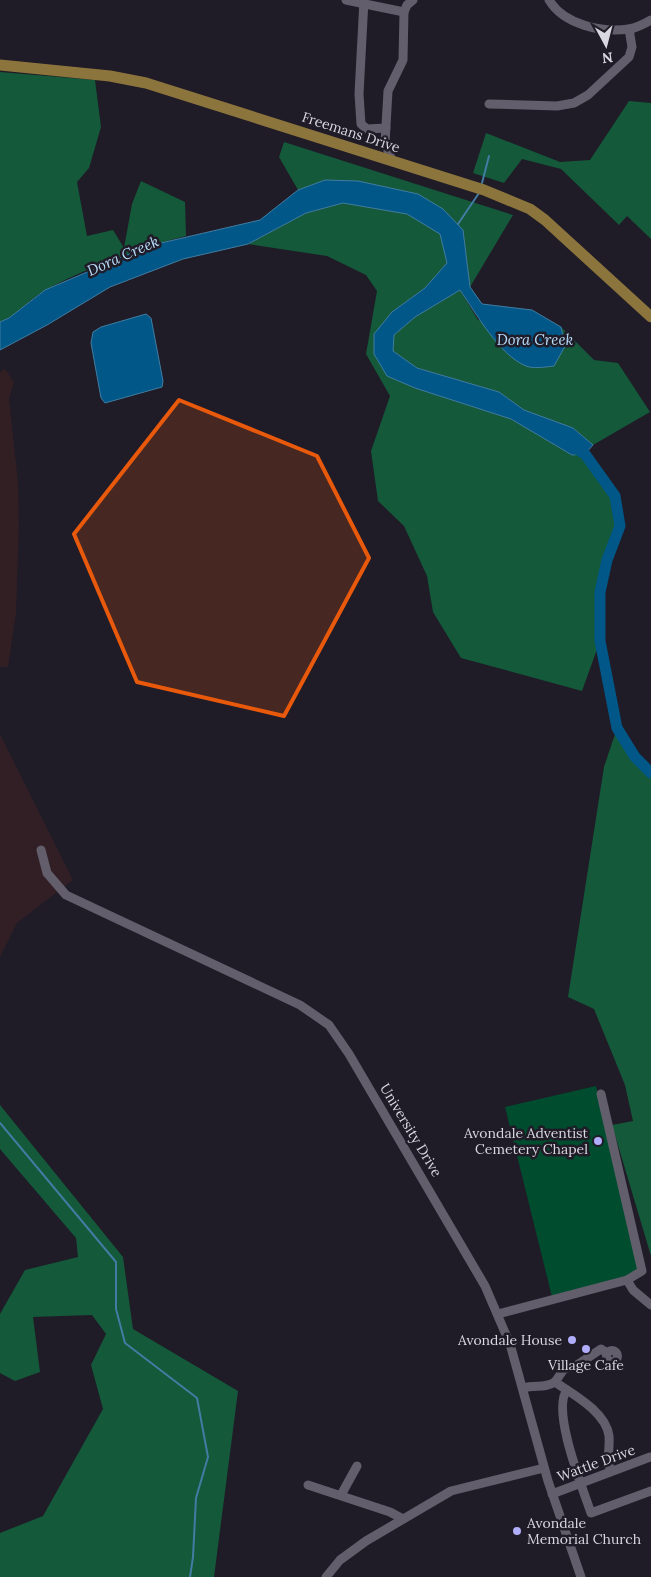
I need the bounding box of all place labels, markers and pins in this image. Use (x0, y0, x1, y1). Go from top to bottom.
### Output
place label: Avondale Adventist Cemetery Chapel (463, 1124, 589, 1158)
marker: Avondale Adventist Cemetery Chapel (592, 1135, 604, 1147)
place label: Avondale House (457, 1331, 562, 1349)
marker: Avondale House (566, 1334, 578, 1346)
marker: Village Cafe (580, 1343, 592, 1355)
place label: Village Cafe (547, 1356, 624, 1374)
place label: Avondale Memorial Church (526, 1514, 641, 1548)
marker: Avondale Memorial Church (511, 1525, 523, 1537)

